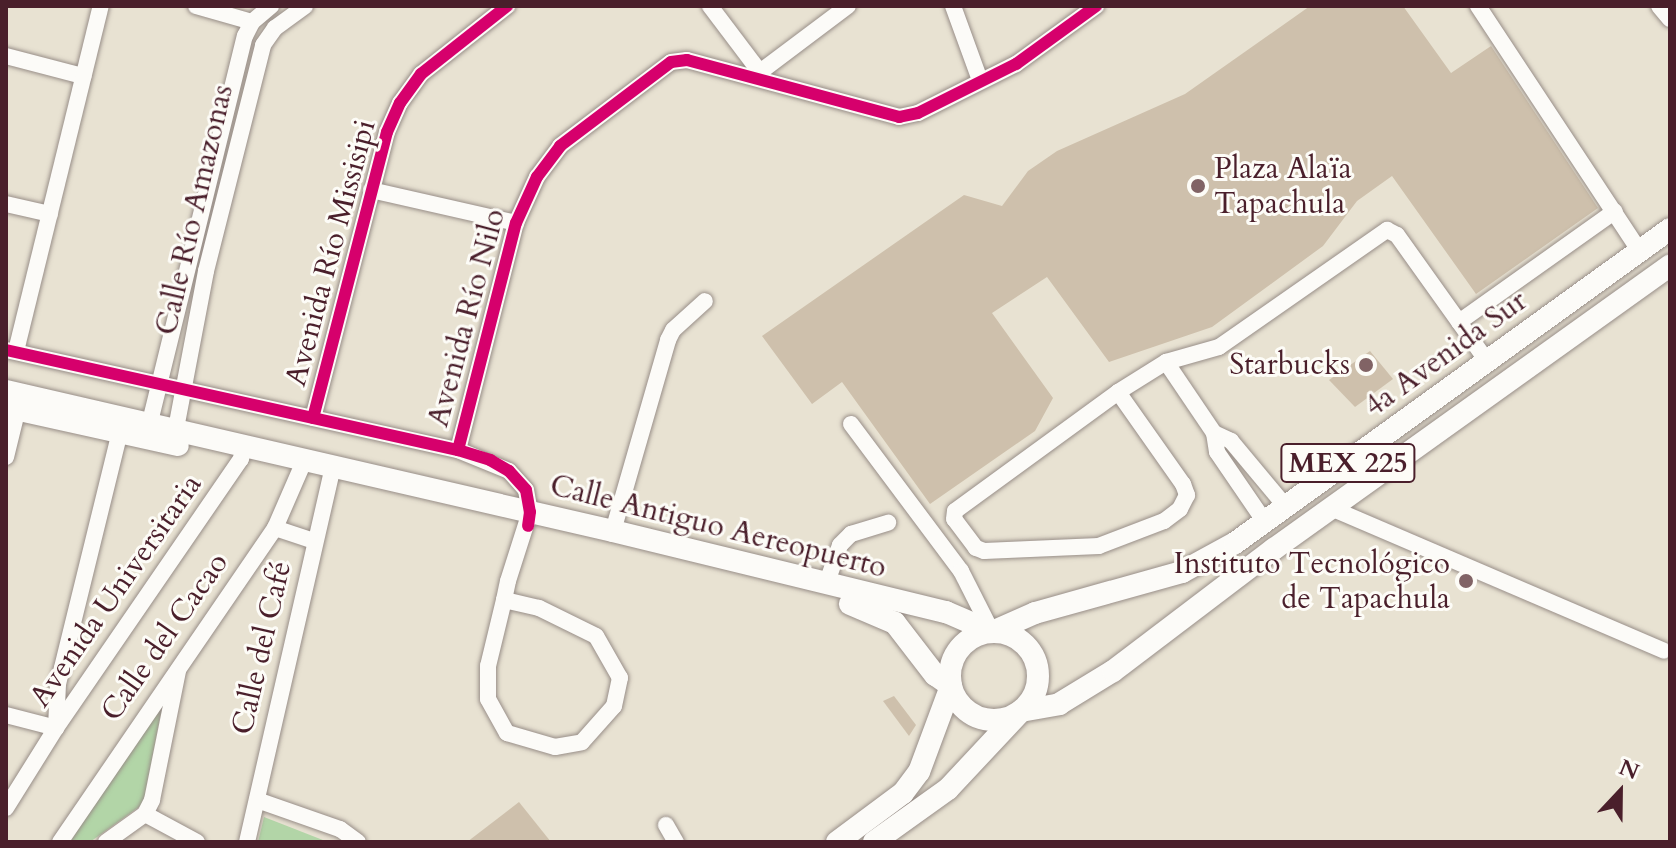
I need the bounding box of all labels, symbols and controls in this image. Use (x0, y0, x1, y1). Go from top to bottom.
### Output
street label: Calle Río Amazonas (149, 81, 241, 339)
street label: Avenida Río Missisipi (278, 116, 384, 390)
place label: Plaza Alaïa Tapachula (1214, 151, 1352, 222)
marker: Plaza Alaïa Tapachula (1189, 177, 1207, 195)
street label: Avenida Río Nilo (421, 205, 513, 431)
street label: 4a Avenida Sur (1358, 283, 1534, 425)
place label: Starbucks (1229, 347, 1350, 383)
marker: Starbucks (1357, 356, 1375, 374)
road number: MEX 225 (1280, 439, 1416, 487)
street label: Avenida Universitaria (22, 468, 210, 714)
street label: Calle Antiguo Aereopuerto (546, 468, 890, 586)
street label: Calle del Cacao (94, 546, 236, 728)
place label: Instituto Tecnológico de Tapachula (1173, 546, 1450, 616)
street label: Calle del Café (225, 558, 299, 738)
marker: Instituto Tecnológico de Tapachula (1457, 572, 1475, 590)
north arrow (1580, 752, 1660, 832)
text: N (1615, 752, 1643, 787)

